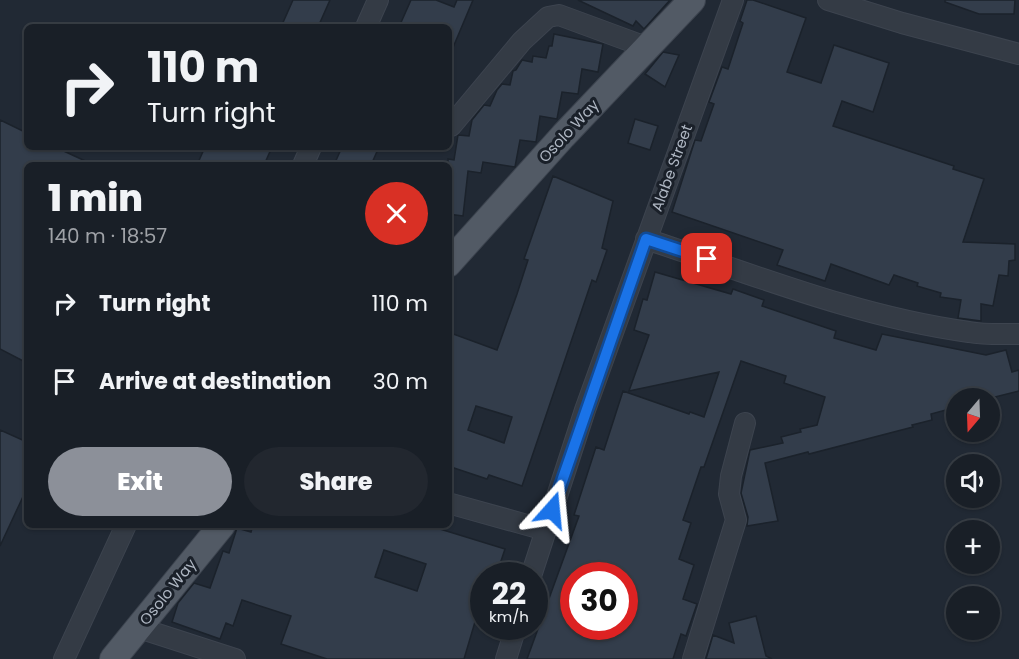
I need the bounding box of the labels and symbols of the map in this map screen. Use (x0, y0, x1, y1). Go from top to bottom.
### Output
street label: Osolo Way (534, 94, 604, 167)
street label: Alabe Street (646, 121, 697, 214)
pin (681, 233, 732, 284)
north arrow (946, 388, 1000, 442)
position arrow (520, 478, 584, 542)
street label: Osolo Way (134, 554, 201, 629)
speed limit sign: 30 (560, 562, 638, 640)

